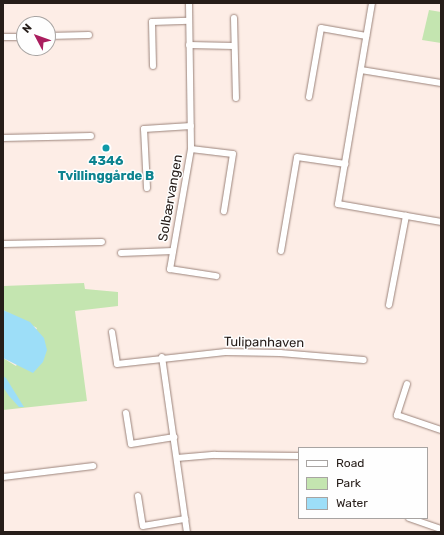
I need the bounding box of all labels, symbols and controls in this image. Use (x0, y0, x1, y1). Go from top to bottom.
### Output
north arrow (16, 16, 56, 56)
text: N (20, 21, 35, 36)
marker: 4346 Tvillinggårde B (101, 143, 111, 153)
street label: Solbærvangen (156, 153, 186, 243)
place label: 4346 Tvillinggårde B (58, 154, 154, 185)
street label: Tulipanhaven (224, 334, 304, 352)
legend (298, 447, 428, 519)
text: Road (336, 456, 364, 470)
text: Park (336, 476, 361, 490)
text: Water (336, 496, 368, 510)

